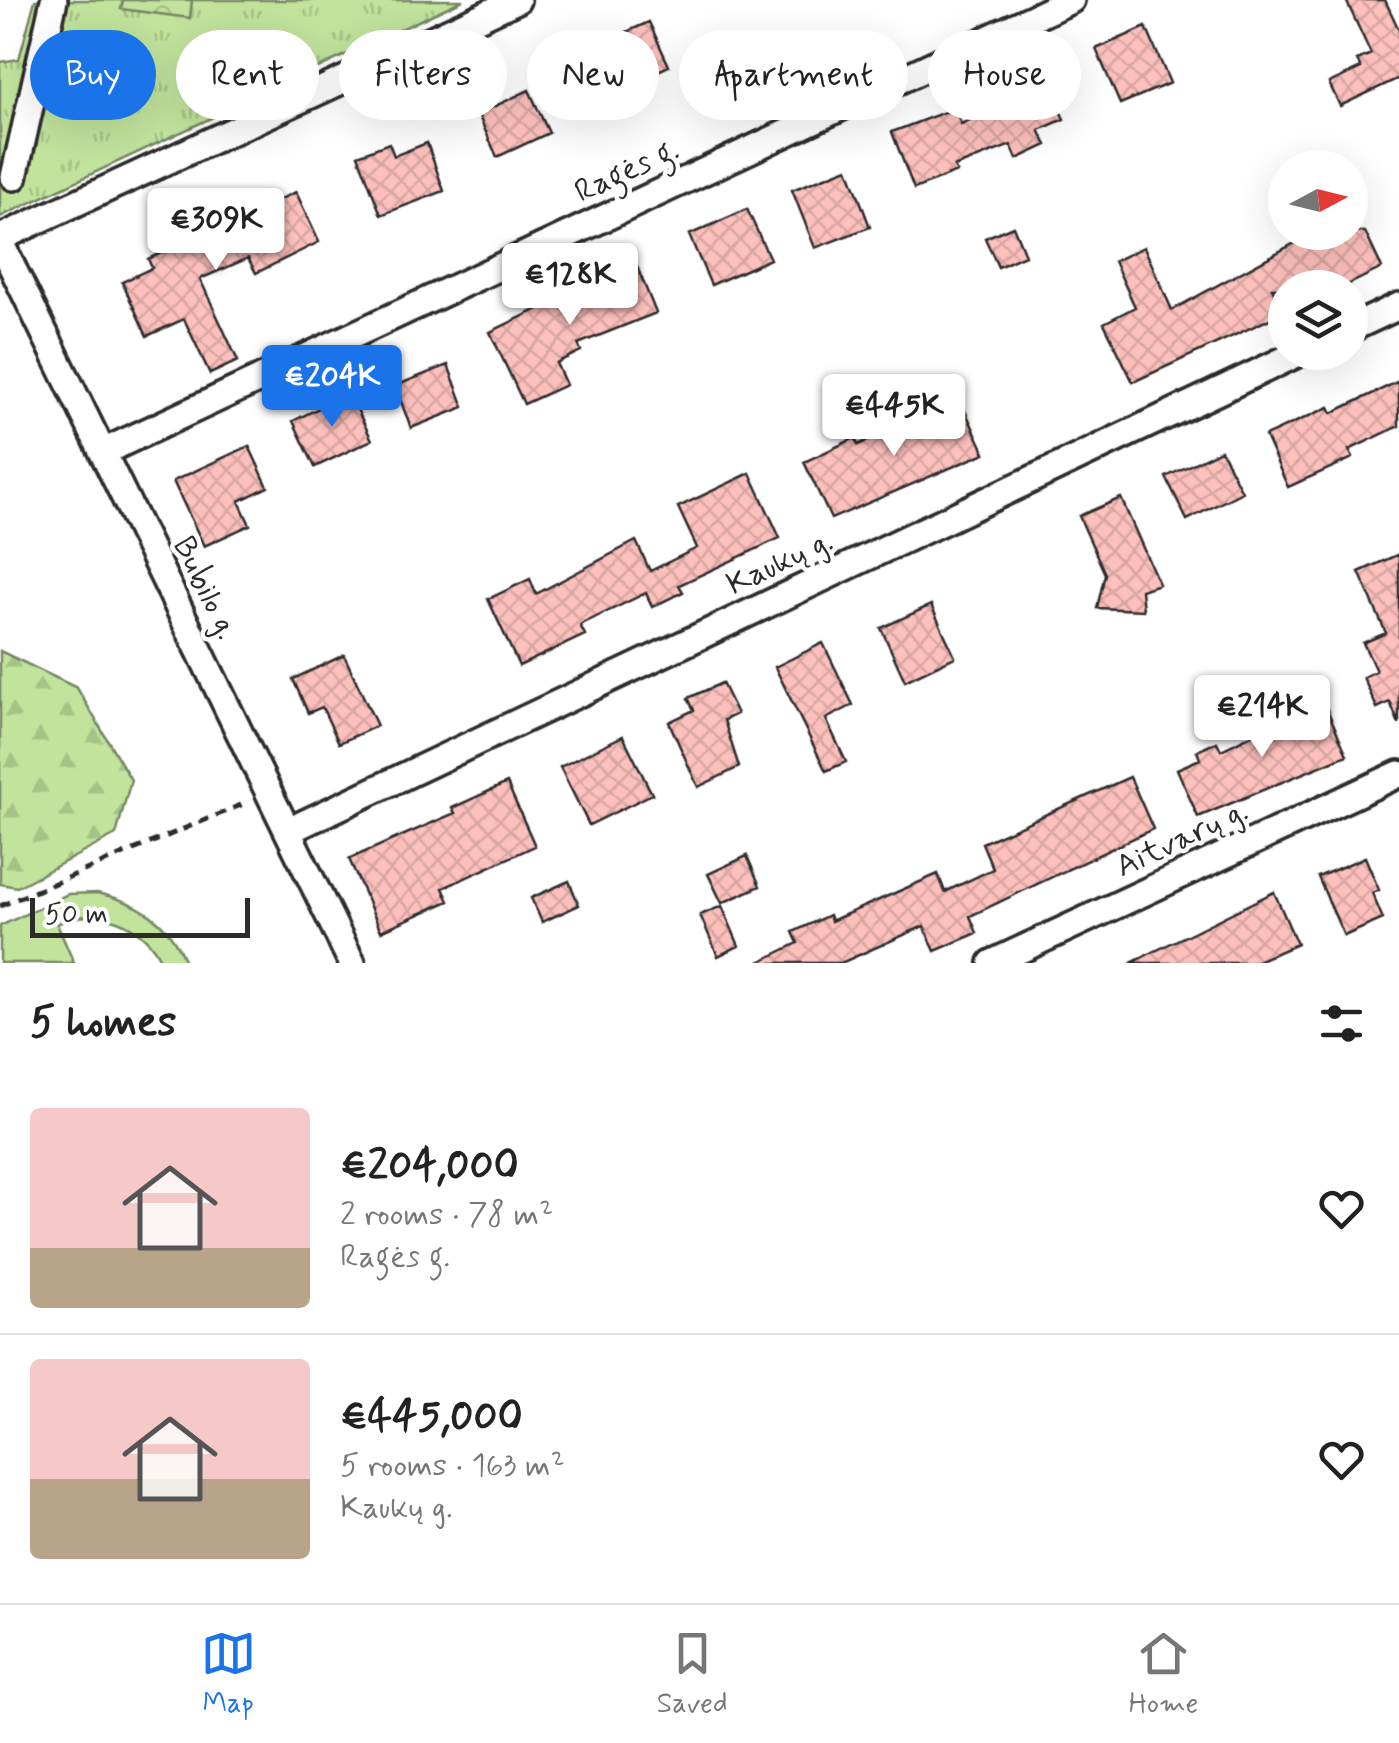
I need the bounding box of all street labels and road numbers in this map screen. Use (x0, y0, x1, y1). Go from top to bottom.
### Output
street label: Ragės g. (568, 129, 687, 216)
street label: Kaukų g. (720, 520, 840, 606)
street label: Bubilo g. (162, 530, 248, 646)
street label: Aitvarų g. (1109, 790, 1255, 888)

